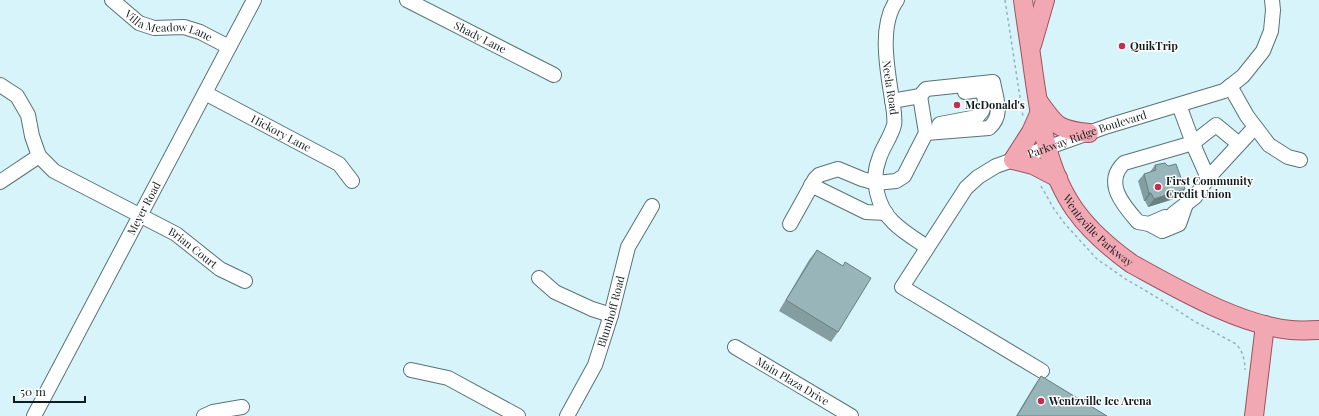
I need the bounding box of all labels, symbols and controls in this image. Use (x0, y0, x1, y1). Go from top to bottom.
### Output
street label: Villa Meadow Lane (121, 6, 216, 44)
street label: Shady Lane (452, 17, 509, 57)
place label: QuikTrip (1130, 38, 1178, 53)
marker: QuikTrip (1117, 41, 1127, 51)
street label: Neela Road (880, 59, 902, 116)
place label: McDonald's (965, 97, 1025, 112)
marker: McDonald's (952, 100, 962, 110)
street label: Parkway Ridge Boulevard (1025, 107, 1149, 161)
street label: Hickory Lane (249, 111, 314, 155)
place label: First Community Credit Union (1166, 173, 1253, 201)
street label: Meyer Road (123, 178, 164, 237)
marker: First Community Credit Union (1153, 182, 1163, 192)
street label: Wentzville Parkway (1059, 191, 1137, 270)
street label: Brian Court (166, 223, 221, 271)
street label: Blumhoff Road (593, 274, 628, 349)
street label: Main Plaza Drive (753, 353, 833, 409)
scale bar (14, 378, 85, 404)
text: 50 m (20, 383, 46, 399)
place label: Wentzville Ice Arena (1048, 393, 1152, 408)
marker: Wentzville Ice Arena (1036, 396, 1046, 406)

